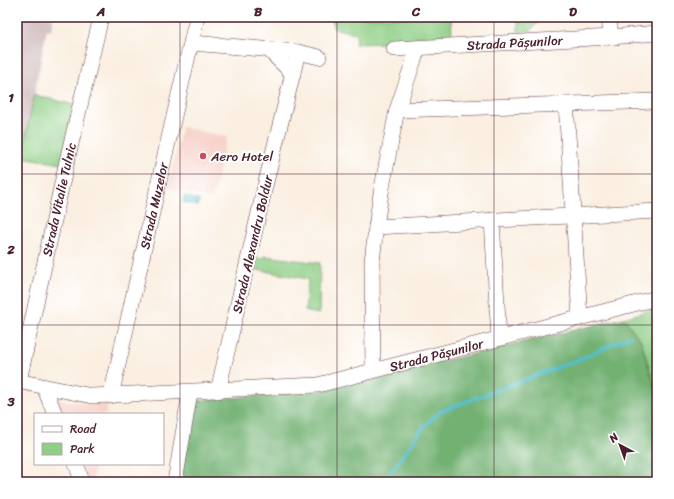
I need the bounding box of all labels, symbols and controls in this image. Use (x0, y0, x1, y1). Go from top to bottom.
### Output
text: A (96, 0, 105, 23)
text: B (254, 0, 263, 23)
text: C (411, 0, 421, 23)
text: D (569, 0, 577, 23)
street label: Strada Pășunilor (466, 29, 564, 57)
text: 1 (8, 86, 14, 109)
street label: Strada Vitalie Tulnic (35, 140, 83, 259)
place label: Aero Hotel (210, 145, 274, 168)
marker: Aero Hotel (198, 151, 208, 161)
street label: Strada Muzelor (133, 159, 175, 252)
street label: Strada Alexandru Boldur (225, 172, 280, 315)
text: 2 (6, 238, 15, 261)
street label: Strada Pășunilor (387, 332, 487, 378)
text: 3 (6, 390, 15, 413)
legend (34, 413, 164, 465)
text: Road (70, 418, 97, 440)
north arrow (600, 425, 640, 465)
text: N (604, 428, 623, 448)
text: Park (70, 438, 95, 460)

